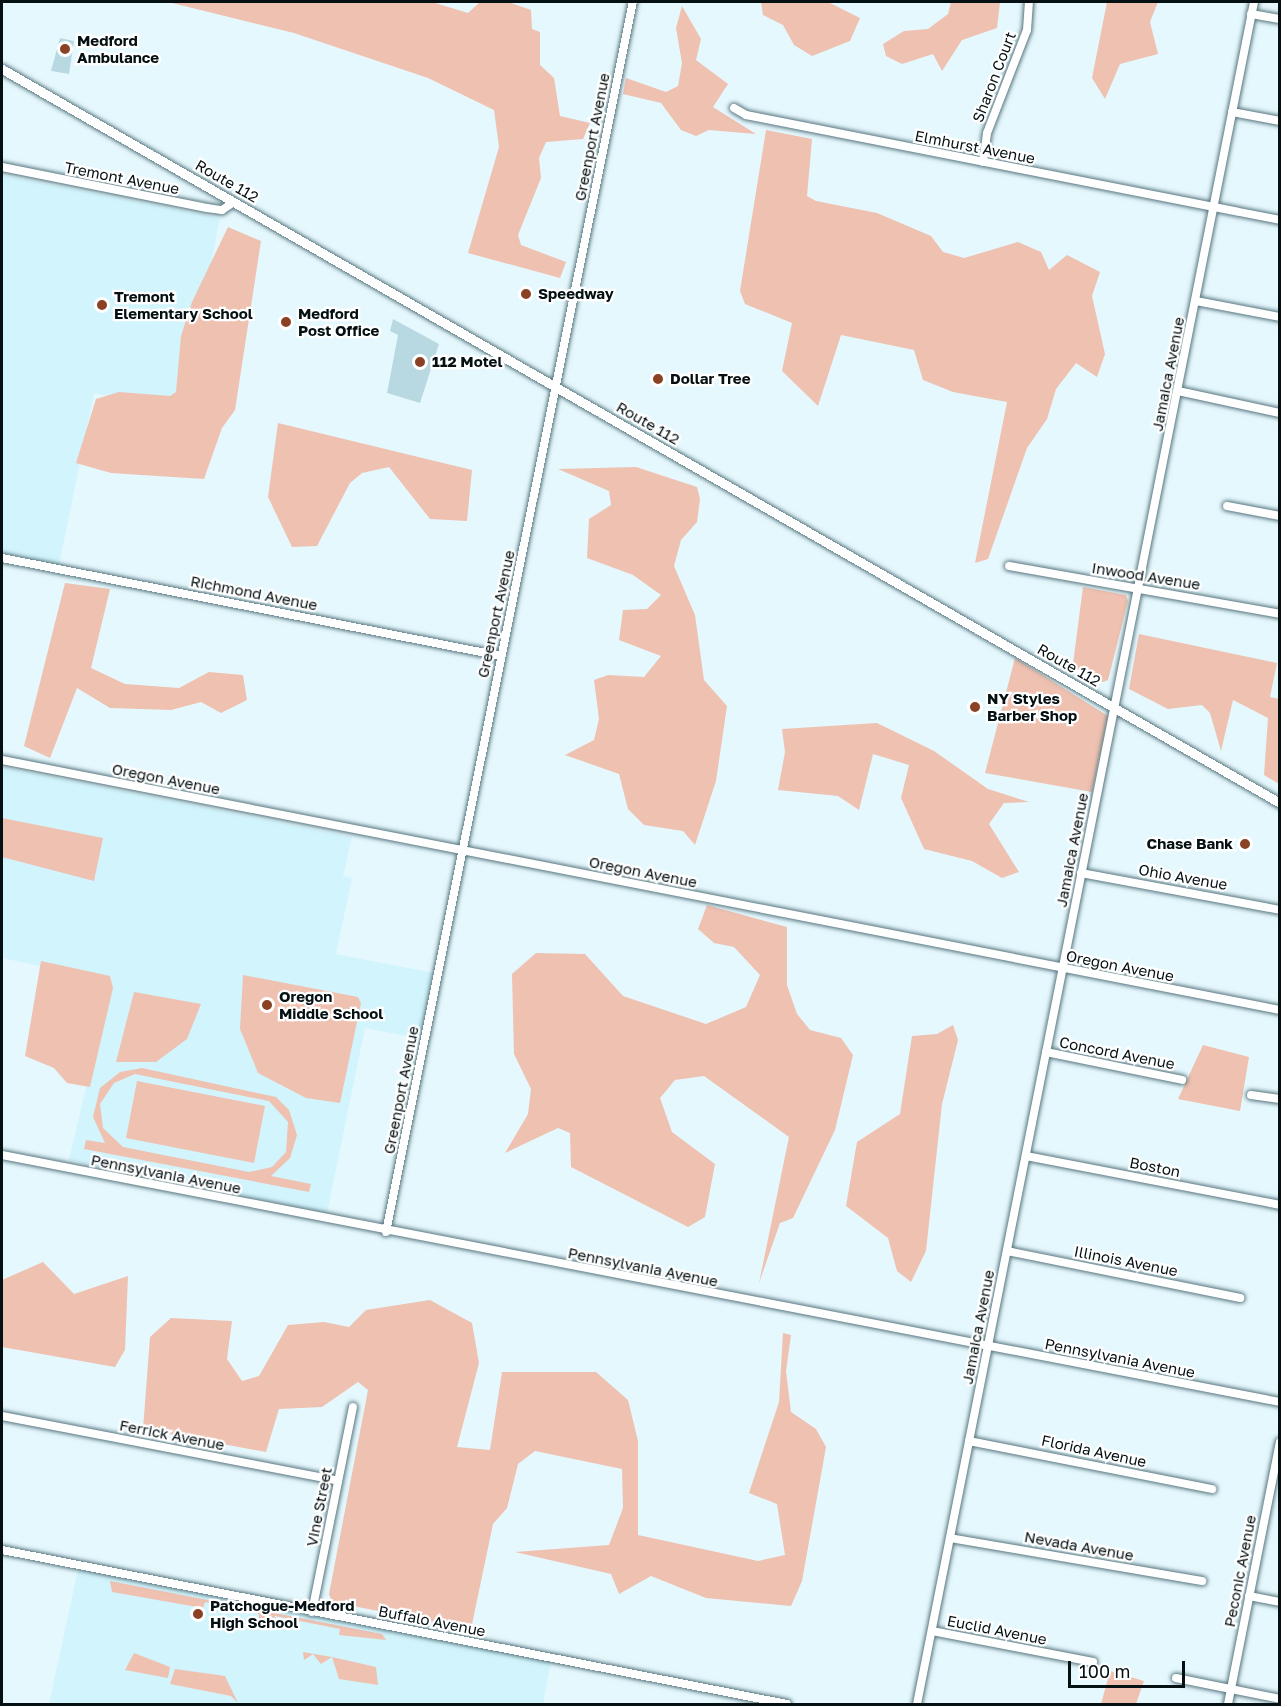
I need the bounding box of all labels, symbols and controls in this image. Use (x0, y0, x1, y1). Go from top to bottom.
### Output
street label: Sharon Court (969, 29, 1019, 125)
place label: Medford Ambulance (77, 31, 159, 66)
marker: Medford Ambulance (58, 42, 72, 56)
street label: Greenport Avenue (571, 71, 613, 203)
street label: Elmhurst Avenue (913, 127, 1037, 167)
street label: Route 112 (192, 156, 262, 206)
street label: Tremont Avenue (63, 158, 181, 198)
place label: Speedway (538, 285, 614, 303)
place label: Tremont Elementary School (114, 287, 253, 322)
marker: Speedway (519, 287, 533, 301)
marker: Tremont Elementary School (95, 298, 109, 312)
place label: Medford Post Office (298, 304, 379, 339)
marker: Medford Post Office (279, 315, 293, 329)
street label: Jamaica Avenue (1148, 315, 1188, 433)
place label: 112 Motel (432, 353, 502, 371)
marker: 112 Motel (413, 355, 427, 369)
place label: Dollar Tree (670, 370, 751, 388)
marker: Dollar Tree (651, 372, 665, 386)
street label: Route 112 (613, 398, 683, 448)
street label: Greenport Avenue (474, 549, 518, 679)
street label: Inwood Avenue (1090, 559, 1202, 593)
street label: Richmond Avenue (189, 572, 319, 614)
street label: Route 112 (1034, 640, 1104, 690)
place label: NY Styles Barber Shop (987, 689, 1077, 724)
marker: NY Styles Barber Shop (968, 700, 982, 714)
street label: Oregon Avenue (110, 760, 222, 798)
street label: Jamaica Avenue (1052, 791, 1092, 909)
place label: Chase Bank (1147, 835, 1233, 853)
marker: Chase Bank (1238, 837, 1252, 851)
street label: Oregon Avenue (587, 853, 699, 891)
street label: Ohio Avenue (1137, 860, 1229, 894)
street label: Oregon Avenue (1064, 947, 1176, 985)
place label: Oregon Middle School (279, 987, 383, 1022)
marker: Oregon Middle School (260, 998, 274, 1012)
street label: Greenport Avenue (380, 1024, 422, 1156)
street label: Concord Avenue (1058, 1033, 1176, 1073)
street label: Pennsylvania Avenue (89, 1151, 243, 1197)
street label: Boston (1128, 1153, 1182, 1181)
street label: Illinois Avenue (1073, 1242, 1179, 1280)
street label: Pennsylvania Avenue (566, 1244, 720, 1290)
street label: Jamaica Avenue (958, 1268, 998, 1386)
street label: Pennsylvania Avenue (1043, 1335, 1197, 1381)
street label: Ferrick Avenue (118, 1416, 226, 1454)
street label: Florida Avenue (1040, 1431, 1148, 1471)
street label: Vine Street (303, 1466, 335, 1548)
street label: Peconic Avenue (1220, 1513, 1260, 1629)
street label: Nevada Avenue (1023, 1528, 1135, 1564)
place label: Patchogue-Medford High School (210, 1596, 355, 1631)
street label: Buffalo Avenue (377, 1602, 487, 1640)
marker: Patchogue-Medford High School (191, 1607, 205, 1621)
street label: Euclid Avenue (946, 1612, 1048, 1648)
scale bar (1071, 1649, 1188, 1687)
text: 100 m (1079, 1660, 1130, 1682)

